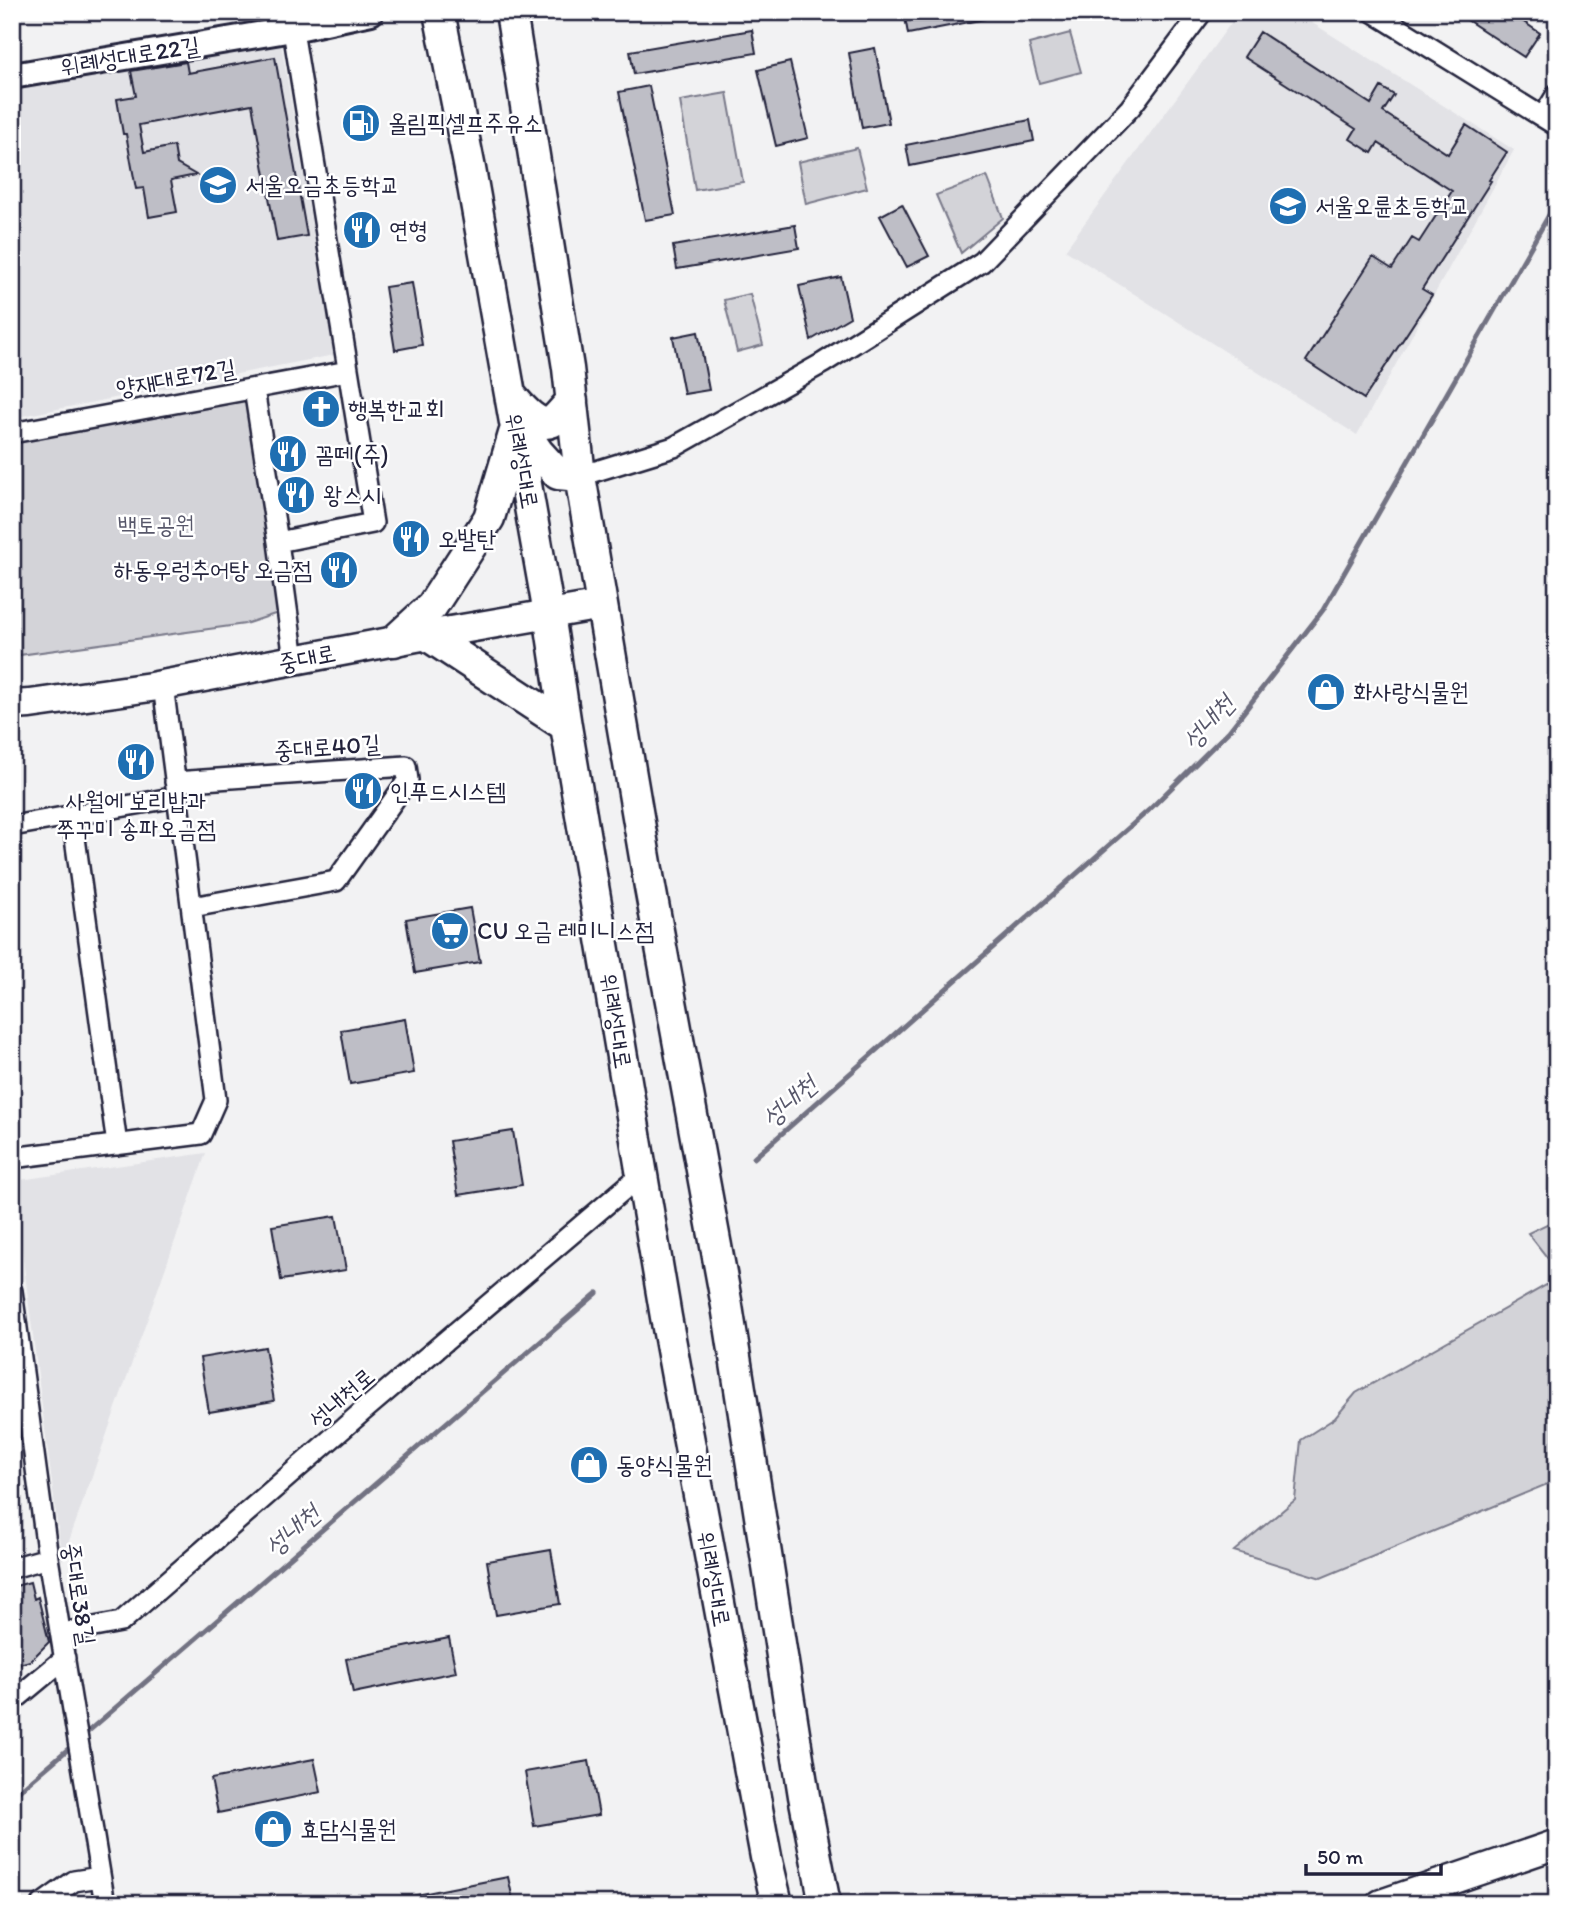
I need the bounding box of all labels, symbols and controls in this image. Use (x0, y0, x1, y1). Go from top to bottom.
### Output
street label: 위례성대로22길 (58, 30, 202, 81)
fuel station icon: 올림픽셀프주유소 (340, 102, 382, 144)
place label: 올림픽셀프주유소 (388, 108, 543, 137)
school or university icon: 서울오금초등학교 (197, 164, 239, 206)
place label: 서울오금초등학교 (245, 170, 400, 199)
school or university icon: 서울오륜초등학교 (1267, 185, 1309, 227)
place label: 서울오륜초등학교 (1315, 191, 1470, 220)
restaurant icon: 연형 (341, 209, 383, 251)
place label: 연형 (389, 215, 428, 244)
street label: 양재대로72길 (114, 353, 238, 402)
church icon: 행복한교회 (300, 388, 342, 430)
place label: 행복한교회 (348, 394, 445, 423)
street label: 위례성대로 (500, 411, 545, 511)
restaurant icon: 꼼떼(주) (267, 433, 309, 475)
place label: 꼼떼(주) (315, 439, 389, 468)
restaurant icon: 왕스시 (275, 474, 317, 516)
place label: 왕스시 (323, 480, 381, 509)
park label: 백토공원 (117, 510, 195, 539)
restaurant icon: 오발탄 (390, 518, 432, 560)
place label: 오발탄 (438, 524, 496, 553)
restaurant icon: 하동우렁추어탕 오금점 (318, 549, 360, 591)
place label: 하동우렁추어탕 오금점 (113, 555, 312, 584)
street label: 중대로 (276, 638, 338, 677)
shop icon: 화사랑식물원 (1305, 671, 1347, 713)
place label: 화사랑식물원 (1353, 677, 1469, 706)
water label: 성내천 (1175, 686, 1243, 756)
street label: 중대로40길 (273, 728, 381, 765)
restaurant icon: 사월에 보리밥과 쭈꾸미 송파오금점 (115, 741, 157, 783)
restaurant icon: 인푸드시스템 (342, 770, 384, 812)
place label: 인푸드시스템 (390, 776, 506, 805)
place label: 사월에 보리밥과 쭈꾸미 송파오금점 (56, 786, 216, 843)
supermarket icon: CU 오금 레미니스점 (429, 910, 471, 952)
place label: CU 오금 레미니스점 (477, 916, 654, 945)
street label: 위례성대로 (595, 971, 638, 1071)
water label: 성내천 (755, 1066, 826, 1134)
street label: 성내천로 (303, 1361, 380, 1434)
shop icon: 동양식물원 (568, 1444, 610, 1486)
place label: 동양식물원 (616, 1450, 713, 1479)
water label: 성내천 (258, 1495, 329, 1563)
street label: 위례성대로 (692, 1529, 737, 1629)
street label: 중대로38길 (57, 1541, 102, 1647)
shop icon: 효담식물원 (252, 1808, 294, 1850)
place label: 효담식물원 (300, 1814, 397, 1843)
scale bar (1306, 1832, 1441, 1876)
text: 50 m (1317, 1844, 1364, 1869)

